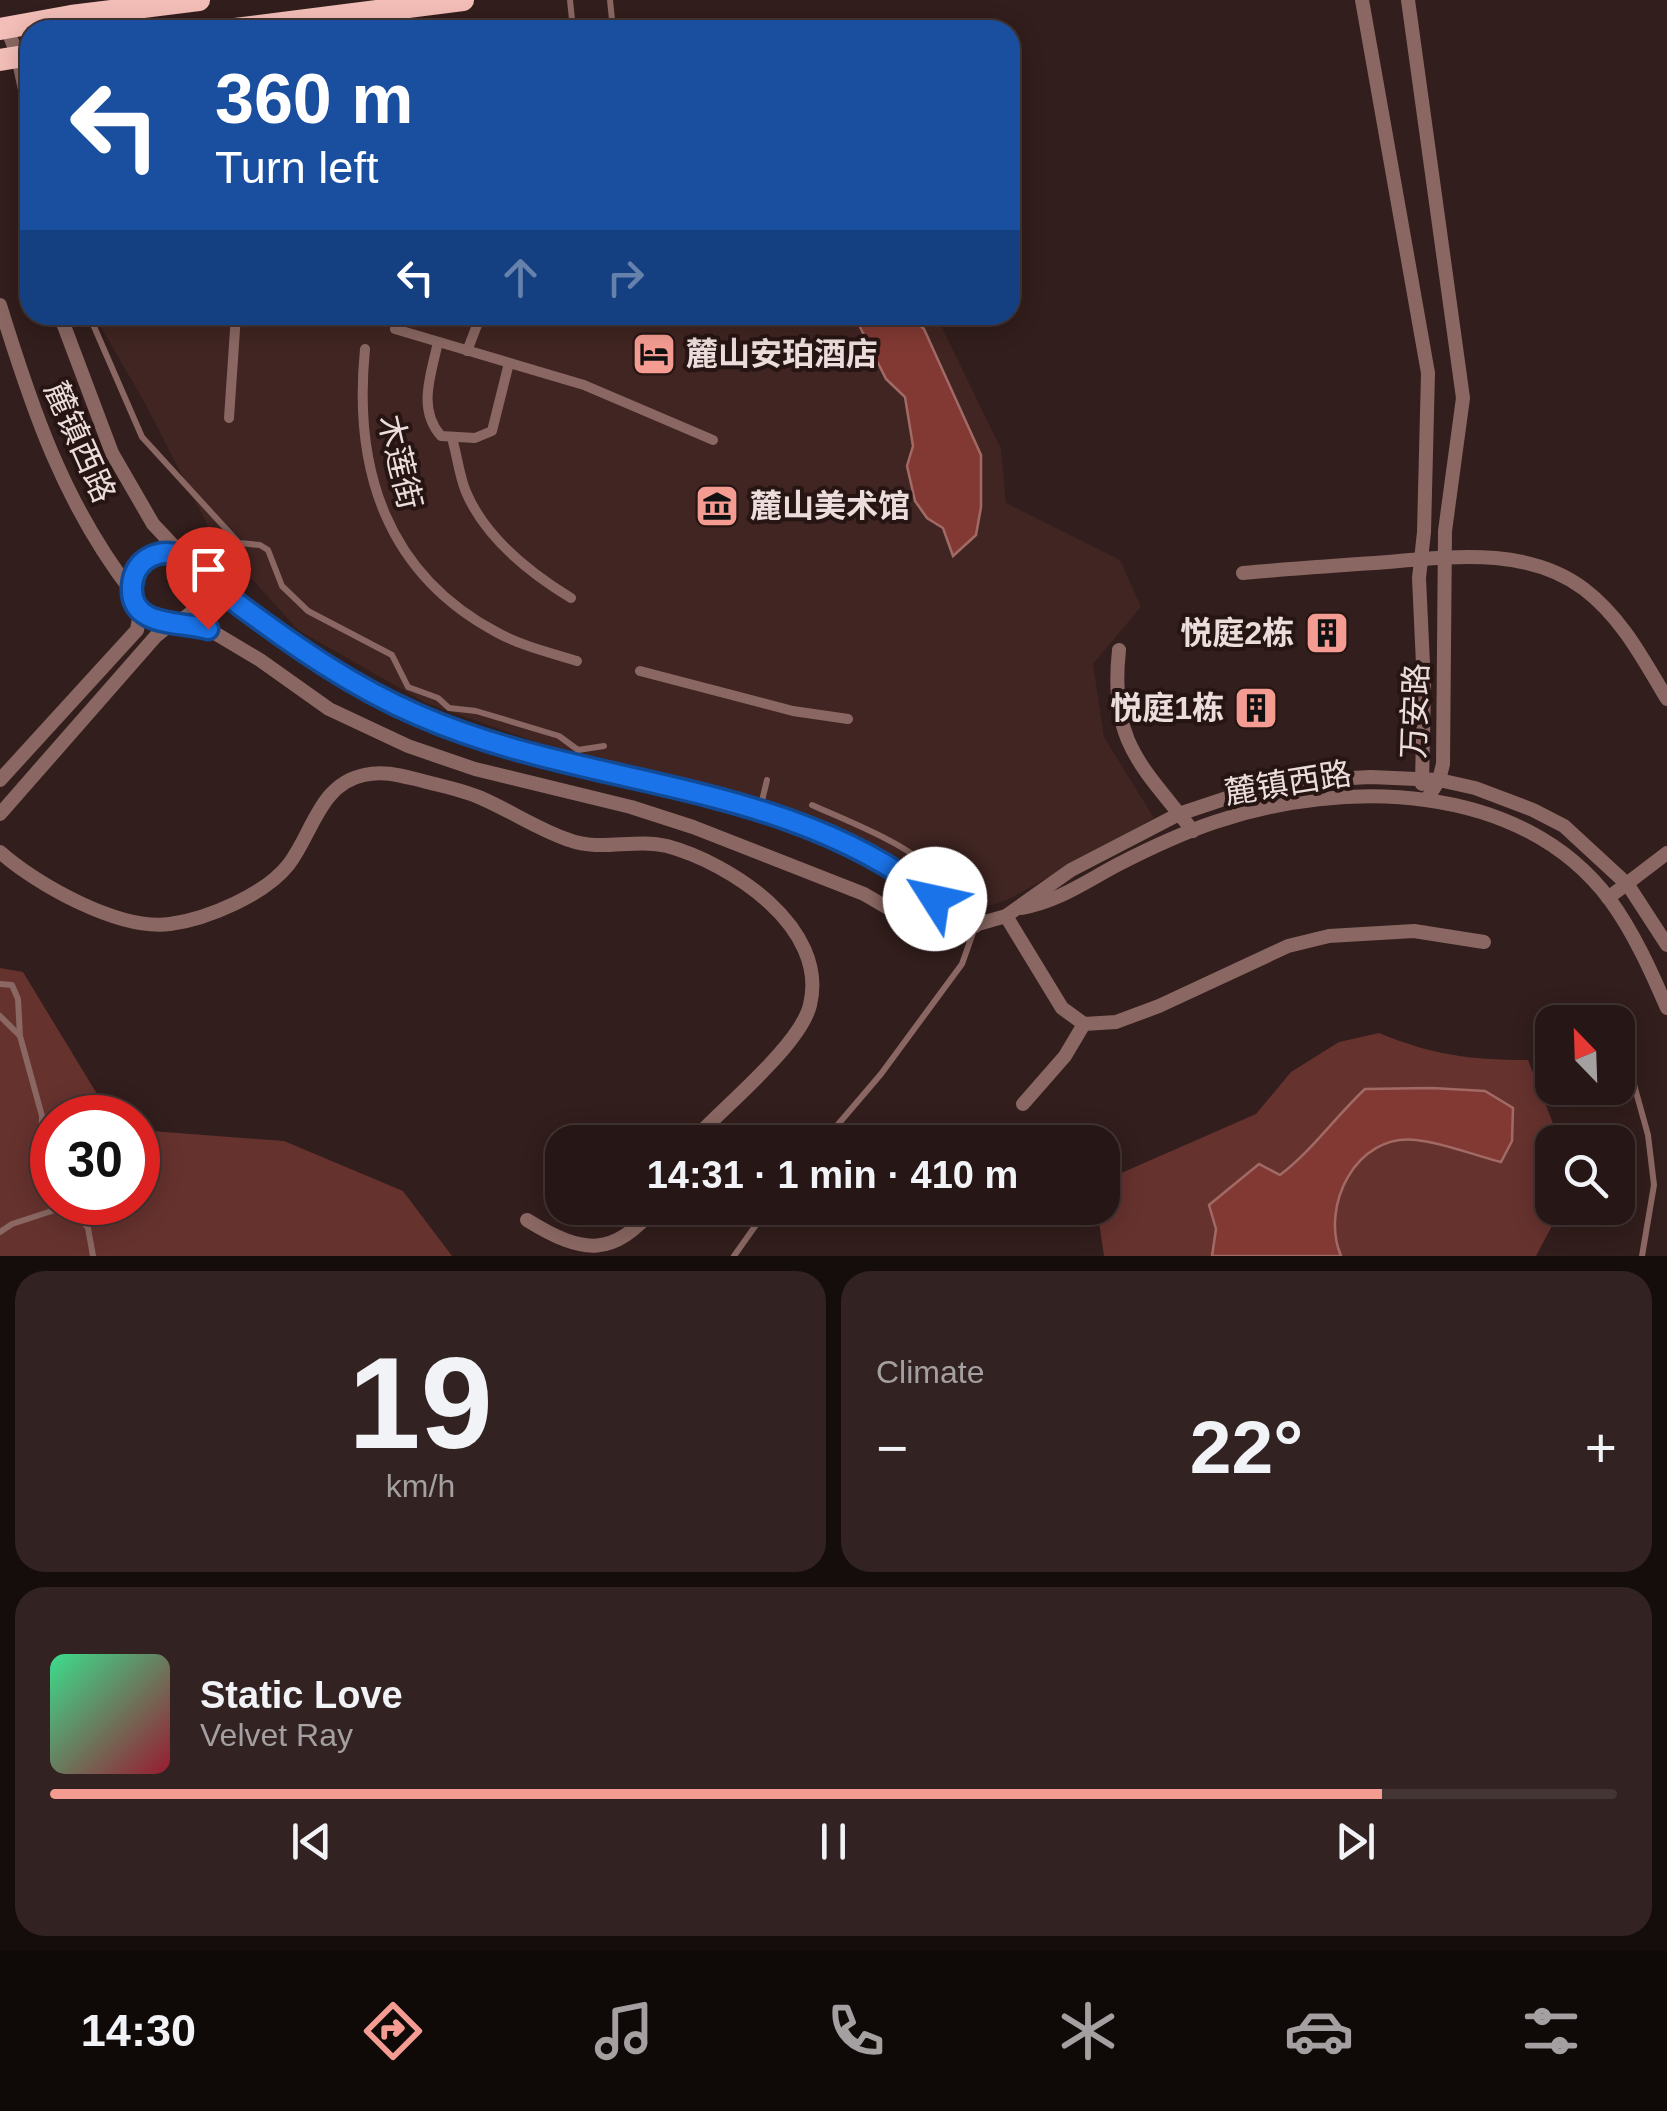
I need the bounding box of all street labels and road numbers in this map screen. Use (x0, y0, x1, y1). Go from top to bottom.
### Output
street label: 麓镇西路 (38, 376, 122, 508)
street label: 木莲街 (372, 411, 428, 513)
street label: 万安路 (1395, 662, 1435, 760)
street label: 麓镇西路 (1222, 755, 1354, 811)

